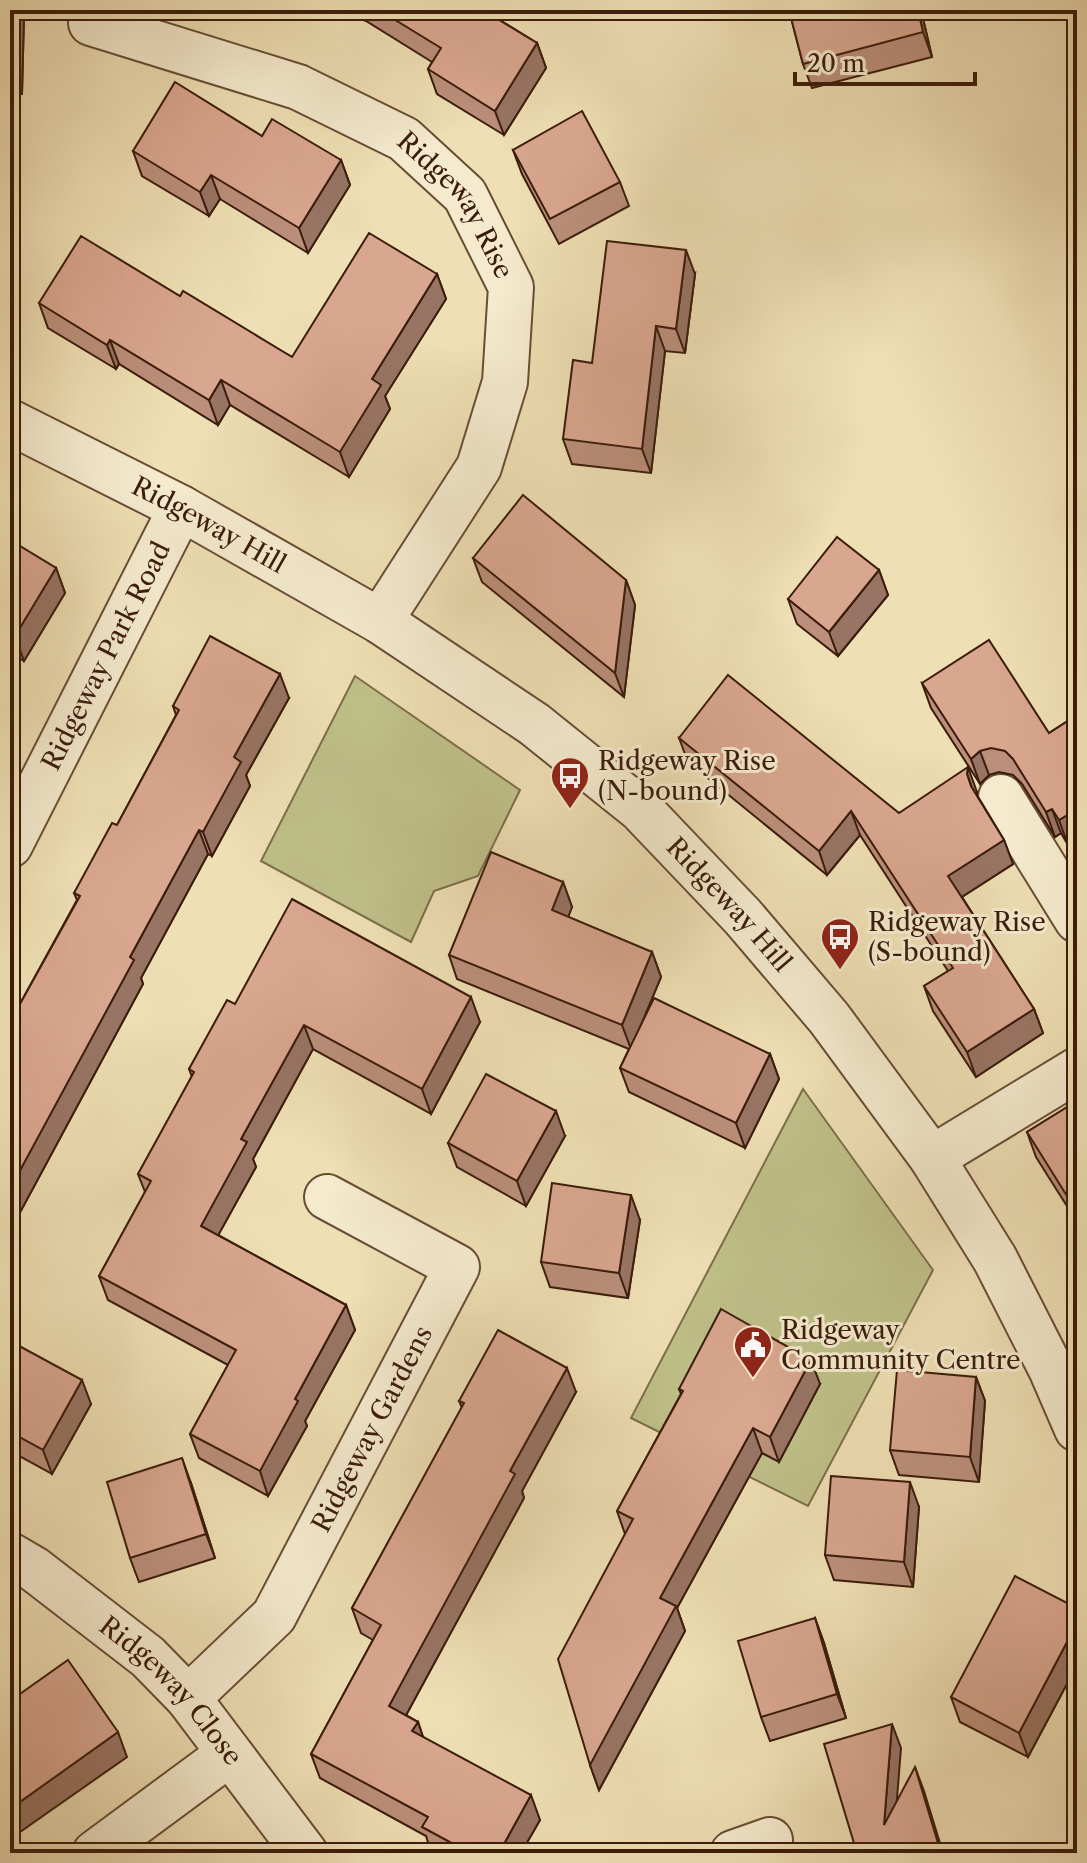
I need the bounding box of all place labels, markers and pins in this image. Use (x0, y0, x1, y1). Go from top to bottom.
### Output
place label: Ridgeway Rise (N-bound) (598, 745, 776, 807)
bus stop icon: Ridgeway Rise (N-bound) (549, 755, 591, 810)
place label: Ridgeway Rise (S-bound) (868, 906, 1046, 968)
bus stop icon: Ridgeway Rise (S-bound) (819, 916, 861, 971)
place label: Ridgeway Community Centre (781, 1314, 1021, 1376)
public building icon: Ridgeway Community Centre (732, 1324, 774, 1379)

